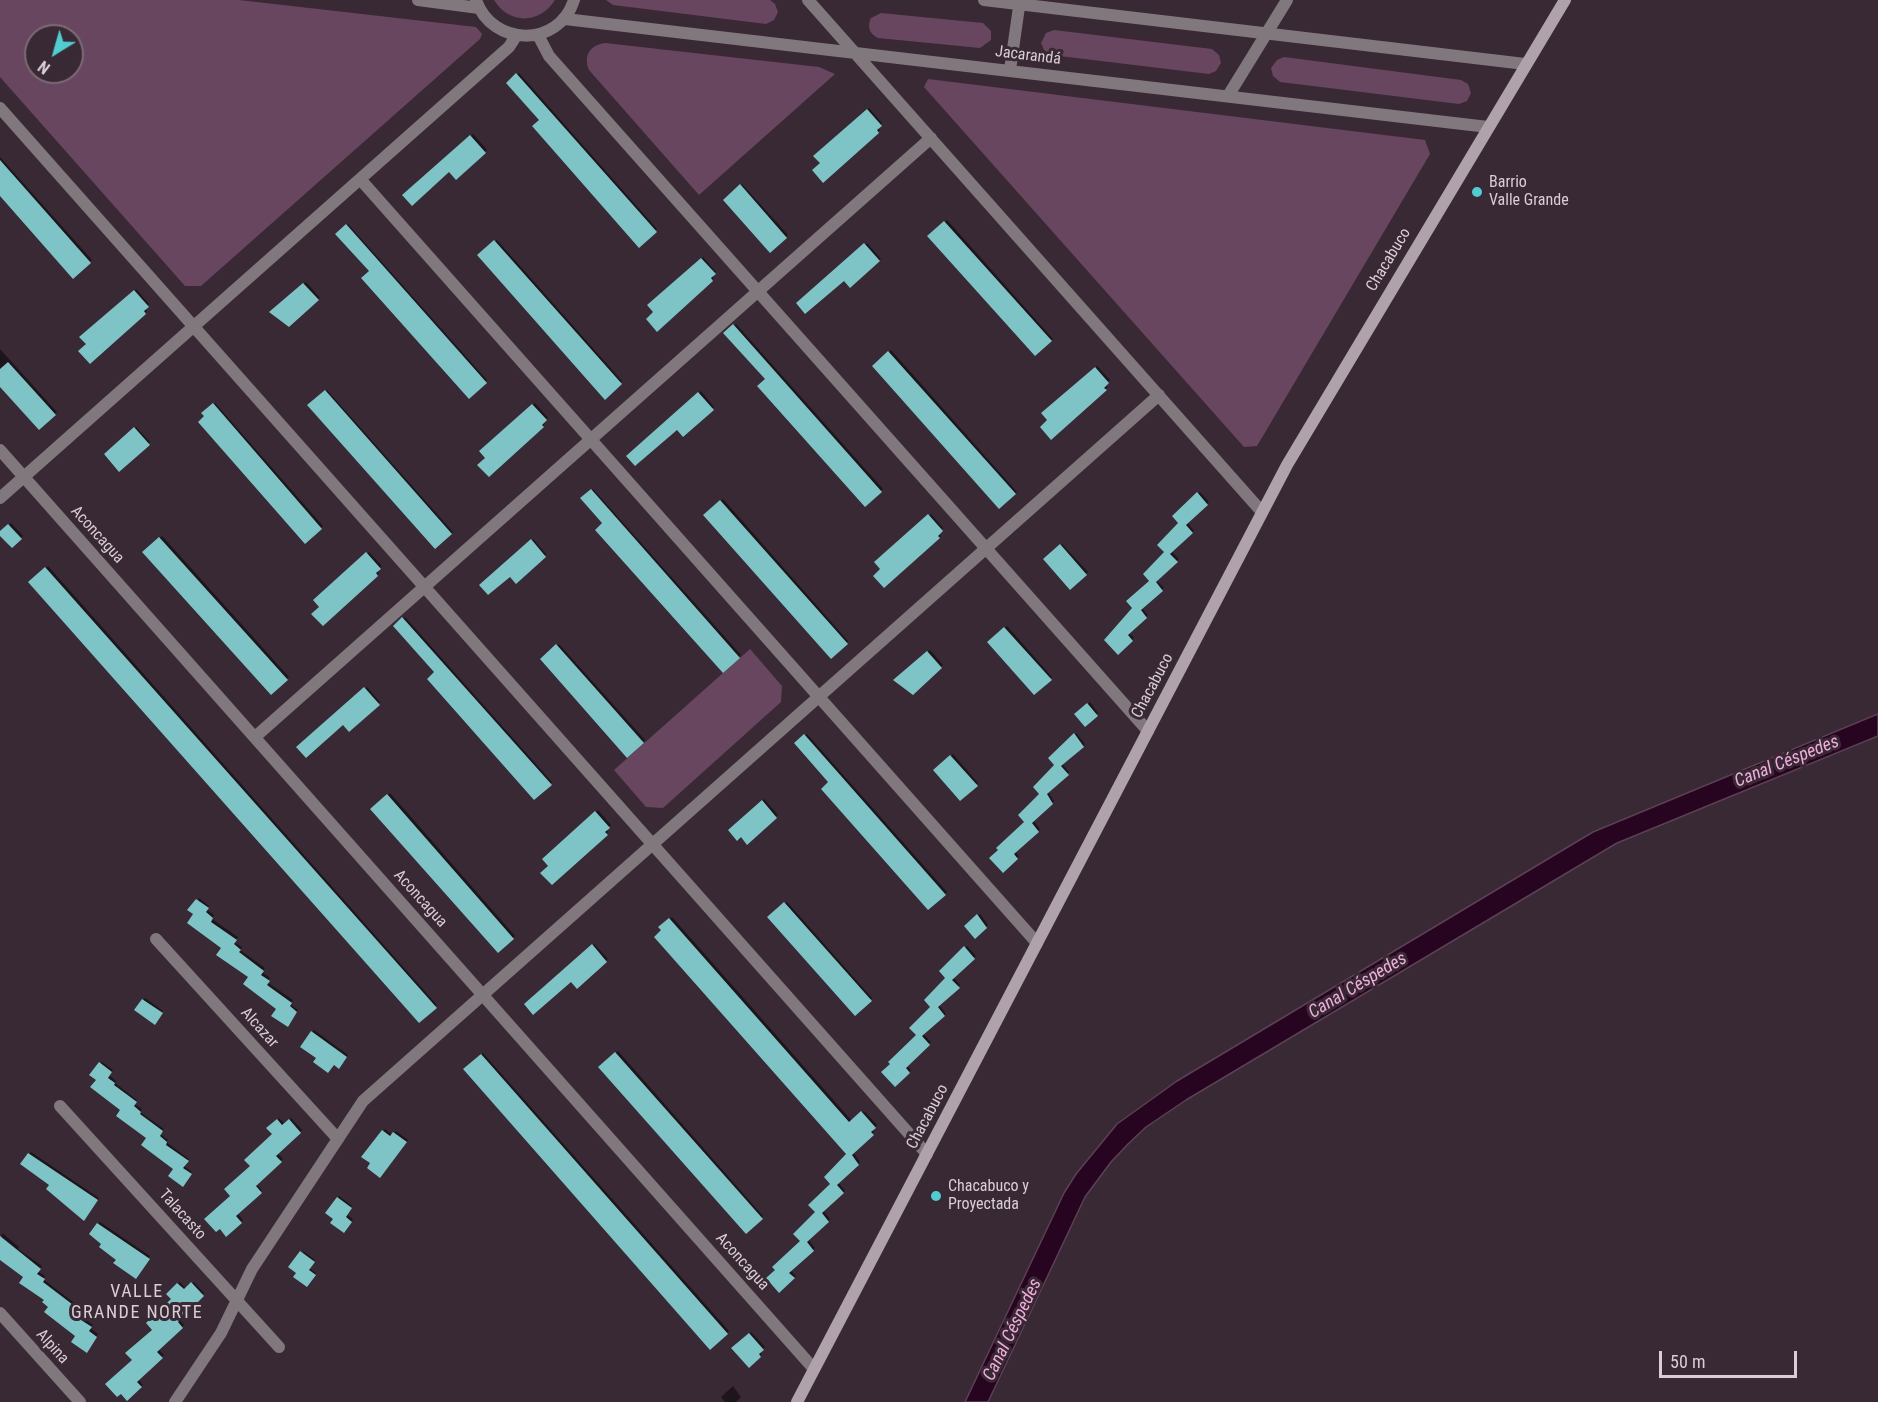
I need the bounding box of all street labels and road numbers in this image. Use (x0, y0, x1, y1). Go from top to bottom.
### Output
street label: Jacarandá (994, 42, 1062, 70)
street label: Chacabuco (1363, 225, 1415, 295)
street label: Aconcagua (66, 502, 128, 568)
street label: Chacabuco (1128, 650, 1178, 722)
street label: Aconcagua (389, 866, 451, 932)
street label: Alcazar (236, 1004, 282, 1052)
street label: Chacabuco (903, 1081, 953, 1153)
street label: Talacasto (154, 1186, 210, 1244)
street label: Aconcagua (711, 1229, 773, 1295)
street label: Alpina (32, 1326, 72, 1368)

